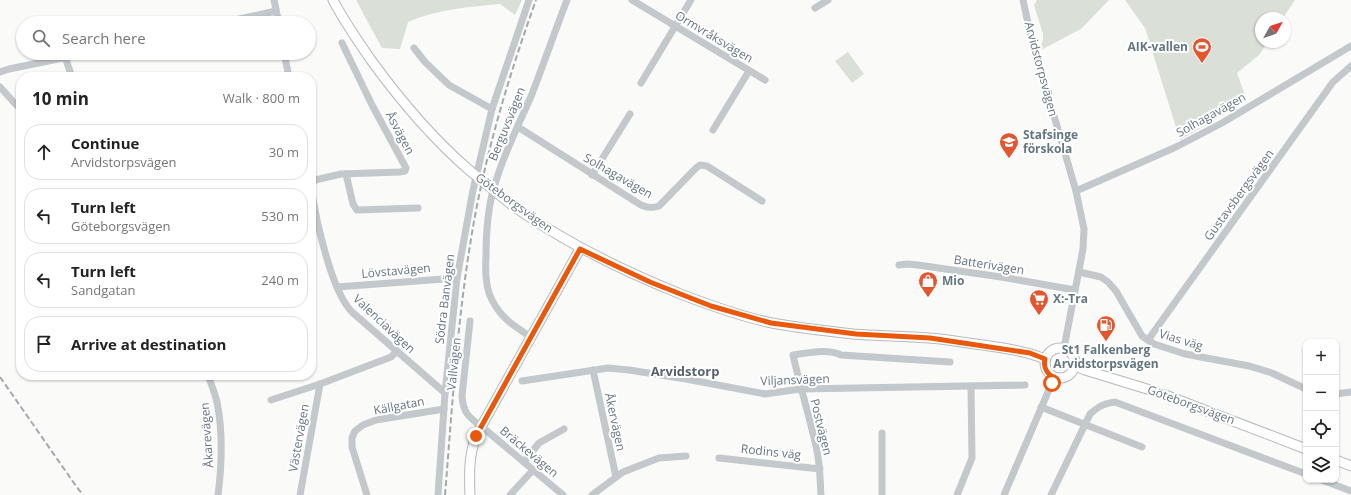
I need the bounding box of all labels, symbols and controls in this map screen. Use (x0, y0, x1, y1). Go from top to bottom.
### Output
street label: Ormvråksvägen (672, 7, 756, 67)
north arrow (1255, 12, 1291, 48)
search box (16, 16, 316, 60)
street label: Arvidstorpsvägen (1021, 20, 1062, 118)
icon: search (30, 27, 52, 49)
text: Search here (62, 28, 146, 48)
sports icon: AIK-vallen (1191, 36, 1213, 64)
place label: AIK-vallen (1128, 38, 1188, 55)
street label: Berguvsvägen (484, 84, 529, 163)
text: 10 min (32, 87, 89, 110)
street label: Solhagavägen (1173, 88, 1249, 141)
text: Walk · 800 m (223, 89, 300, 107)
street label: Åsvägen (382, 108, 419, 157)
place label: Stafsinge förskola (1023, 126, 1078, 157)
school or university icon: Stafsinge förskola (998, 131, 1020, 159)
text: Continue (71, 133, 139, 153)
icon: ahead (33, 141, 55, 163)
text: 30 m (269, 143, 299, 161)
street label: Gustavsbergsvägen (1200, 146, 1277, 244)
street label: Solhagavägen (581, 149, 656, 202)
text: Arvidstorpsvägen (71, 153, 176, 171)
street label: Göteborgsvägen (472, 169, 556, 236)
text: Turn left (71, 197, 136, 217)
icon: left (33, 205, 55, 227)
text: 530 m (261, 207, 299, 225)
text: Göteborgsvägen (71, 217, 171, 235)
street label: Batterivägen (953, 251, 1025, 278)
street label: Södra Banvägen (431, 253, 458, 345)
street label: Lövstavägen (361, 259, 431, 282)
text: Turn left (71, 261, 136, 281)
icon: left (33, 269, 55, 291)
shop icon: Mio (917, 270, 939, 298)
text: 240 m (261, 271, 299, 289)
place label: Mio (942, 272, 964, 289)
text: Sandgatan (71, 281, 135, 299)
supermarket icon: X:-Tra (1028, 288, 1050, 316)
street label: Valenciavägen (349, 290, 419, 357)
place label: X:-Tra (1053, 290, 1088, 307)
fuel station icon: St1 Falkenberg Arvidstorpsvägen (1095, 314, 1117, 342)
street label: Vias väg (1157, 325, 1206, 354)
icon: arrive (33, 333, 55, 355)
text: Arrive at destination (71, 334, 226, 354)
street label: Vallvägen (442, 337, 465, 391)
map controls (1303, 339, 1339, 483)
button: + (1303, 339, 1339, 375)
place label: St1 Falkenberg Arvidstorpsvägen (1053, 341, 1159, 372)
district label: Arvidstorp (651, 362, 719, 380)
street label: Viljansvägen (760, 370, 830, 389)
route start (1043, 374, 1061, 392)
button: − (1303, 375, 1339, 411)
street label: Göteborgsvägen (1145, 381, 1237, 428)
street label: Åkervägen (601, 391, 630, 452)
street label: Källgatan (372, 392, 426, 419)
street label: Postvägen (806, 397, 837, 457)
street label: Åkarevägen (196, 402, 217, 468)
street label: Västervägen (284, 403, 313, 473)
button: locate (1303, 411, 1339, 447)
street label: Bräckevägen (497, 422, 562, 481)
route end (467, 427, 485, 445)
street label: Rodins väg (740, 440, 802, 463)
button: layers (1303, 447, 1339, 483)

